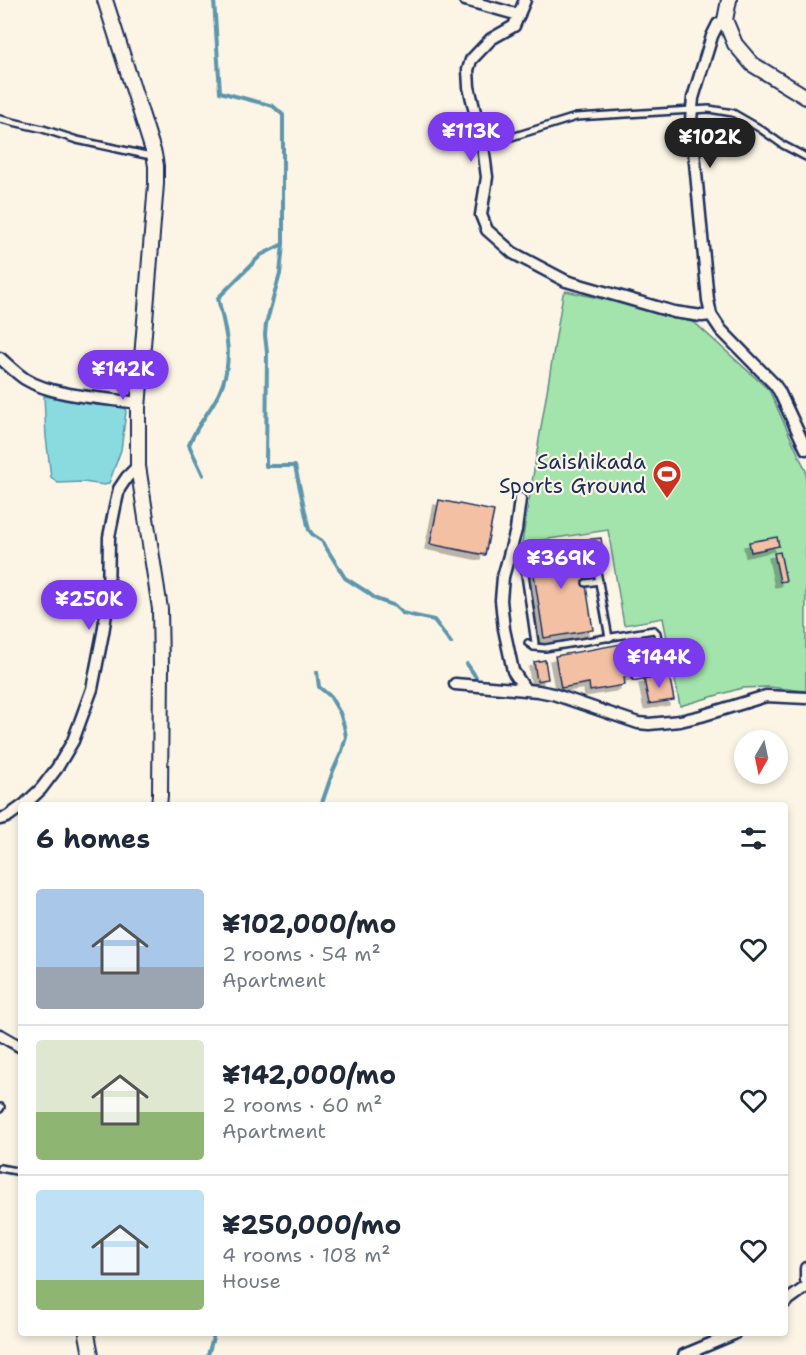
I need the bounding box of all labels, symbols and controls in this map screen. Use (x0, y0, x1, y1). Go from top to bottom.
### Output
pin: ¥113K (429, 112, 513, 163)
text: ¥113K (442, 118, 500, 144)
pin: ¥102K (668, 118, 752, 169)
text: ¥102K (679, 124, 742, 150)
pin: ¥142K (81, 350, 165, 401)
text: ¥142K (92, 356, 154, 382)
place label: Saishikada Sports Ground (499, 448, 646, 500)
sports icon: Saishikada Sports Ground (651, 458, 683, 500)
pin: ¥369K (519, 539, 603, 590)
text: ¥369K (527, 545, 595, 571)
pin: ¥250K (47, 580, 131, 631)
text: ¥250K (55, 586, 123, 612)
pin: ¥144K (617, 638, 701, 689)
text: ¥144K (627, 644, 691, 670)
north arrow (734, 730, 788, 784)
map controls (734, 730, 788, 784)
text: 6 homes (36, 821, 150, 856)
icon: filters (737, 822, 770, 855)
text: ¥102,000/mo (222, 906, 396, 941)
icon: home (84, 913, 156, 985)
icon: heart (737, 933, 770, 966)
text: 2 rooms · 54 m² (222, 941, 381, 967)
text: Apartment (222, 967, 326, 993)
text: ¥142,000/mo (222, 1057, 396, 1092)
icon: home (84, 1064, 156, 1136)
icon: heart (737, 1084, 770, 1117)
text: 2 rooms · 60 m² (222, 1092, 382, 1118)
text: Apartment (222, 1118, 326, 1144)
text: ¥250,000/mo (222, 1207, 401, 1242)
icon: home (84, 1214, 156, 1286)
icon: heart (737, 1234, 770, 1267)
text: 4 rooms · 108 m² (222, 1242, 391, 1268)
text: House (222, 1268, 281, 1294)

